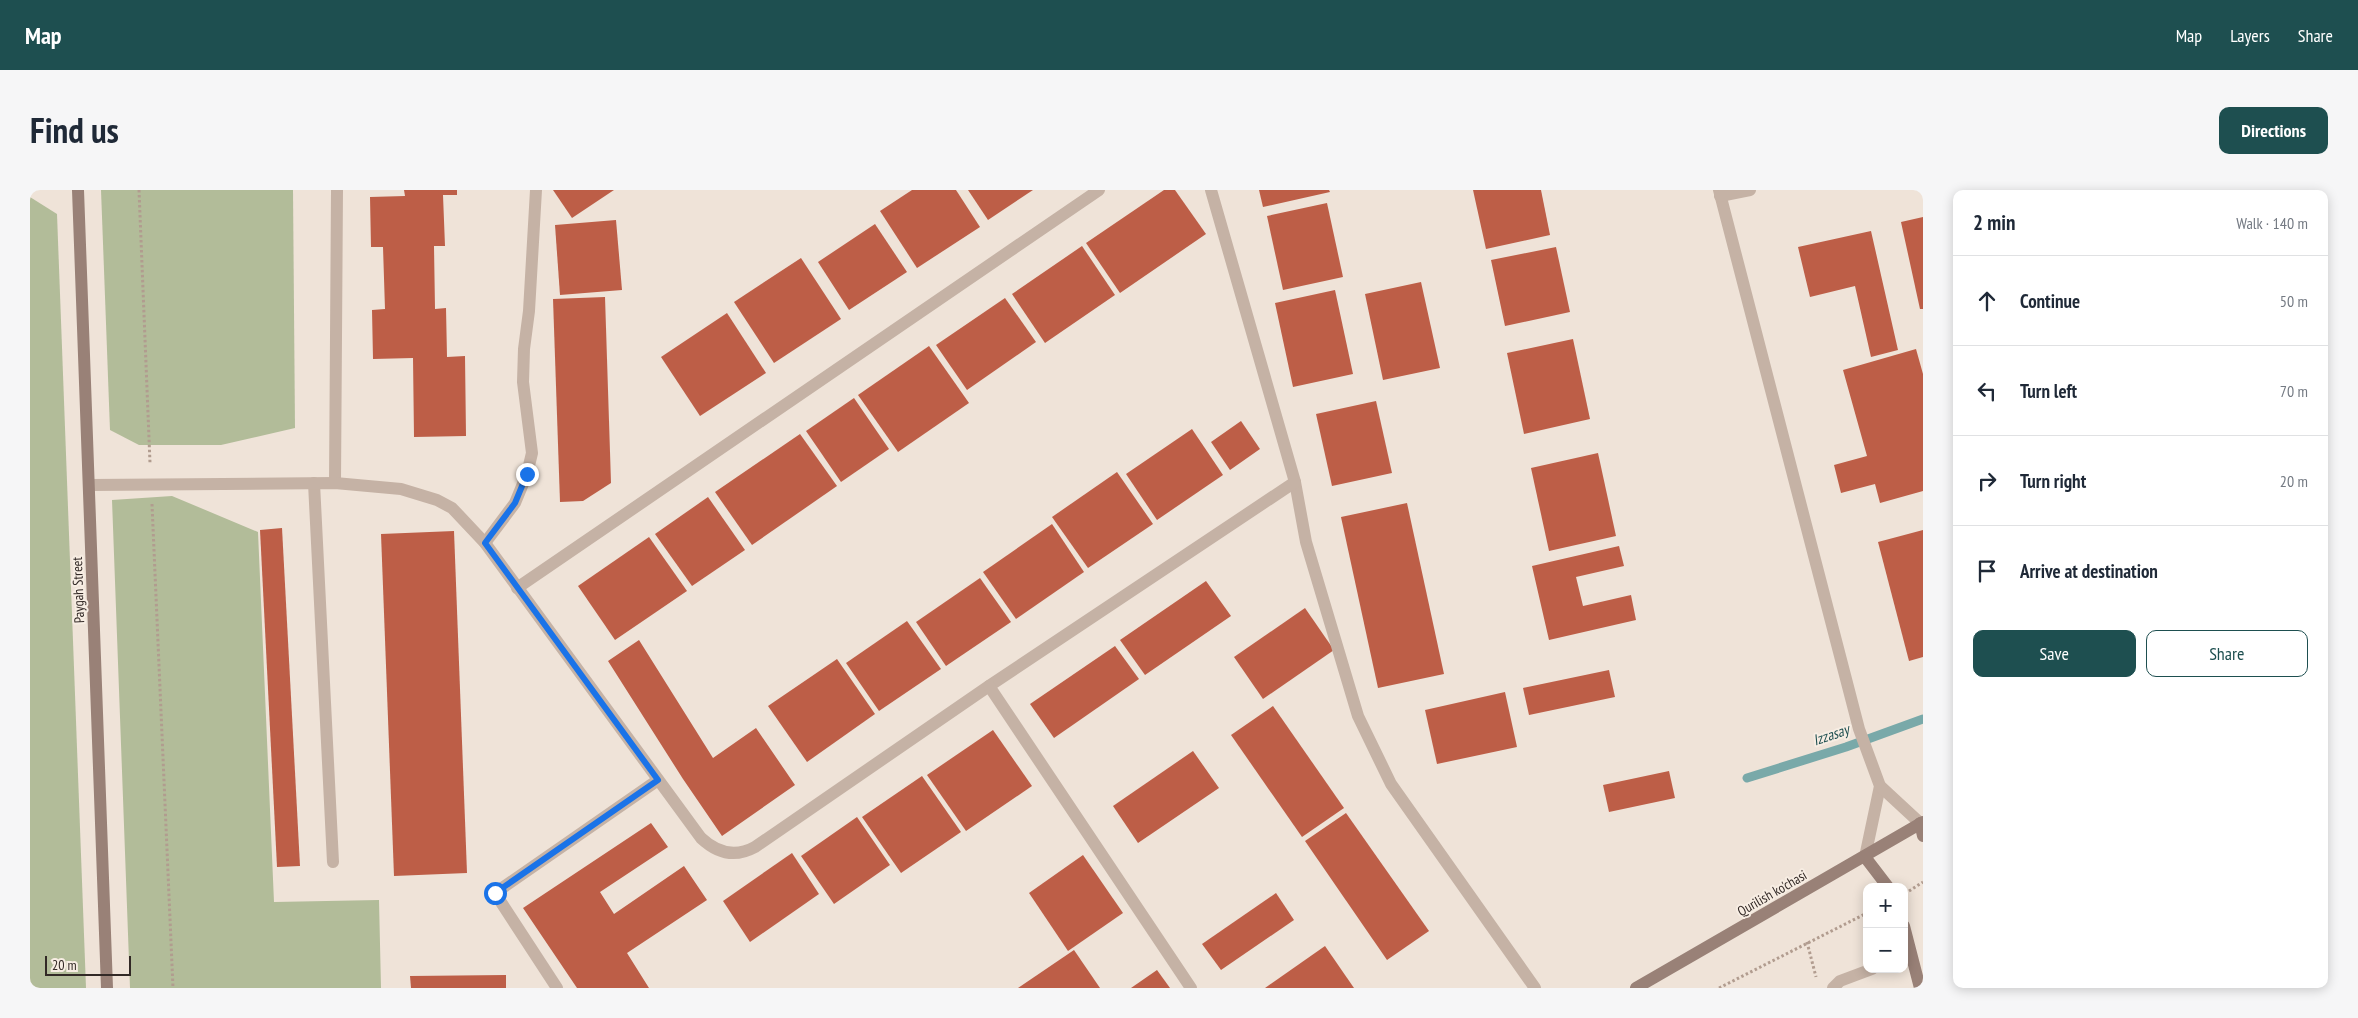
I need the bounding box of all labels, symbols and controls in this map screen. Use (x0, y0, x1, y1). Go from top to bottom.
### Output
text: Map (25, 20, 62, 51)
text: Map (2176, 24, 2202, 47)
text: Layers (2230, 24, 2270, 47)
text: Share (2298, 24, 2333, 47)
text: Find us (30, 107, 119, 153)
button: Directions (2219, 107, 2328, 154)
text: 2 min (1973, 209, 2015, 236)
text: Walk · 140 m (2236, 213, 2308, 233)
icon: ahead (1973, 287, 2001, 315)
text: Continue (2020, 289, 2080, 313)
text: 50 m (2280, 291, 2308, 311)
icon: left (1973, 377, 2001, 405)
text: Turn left (2020, 379, 2077, 403)
text: 70 m (2280, 381, 2308, 401)
route end (516, 463, 539, 486)
icon: right (1973, 467, 2001, 495)
text: Turn right (2020, 469, 2086, 493)
text: 20 m (2280, 471, 2308, 491)
street label: Paygah Street (68, 556, 88, 624)
icon: arrive (1973, 557, 2001, 585)
text: Arrive at destination (2020, 559, 2158, 583)
button: Save (1973, 630, 2136, 677)
button: Share (2146, 630, 2308, 677)
water label: Izzasay (1810, 719, 1854, 750)
street label: Qurilish ko'chasi (1734, 866, 1810, 920)
route start (484, 882, 507, 905)
map controls (1863, 883, 1908, 973)
button: + (1863, 883, 1908, 928)
button: − (1863, 928, 1908, 973)
scale bar (45, 953, 131, 976)
text: 20 m (52, 956, 77, 974)

